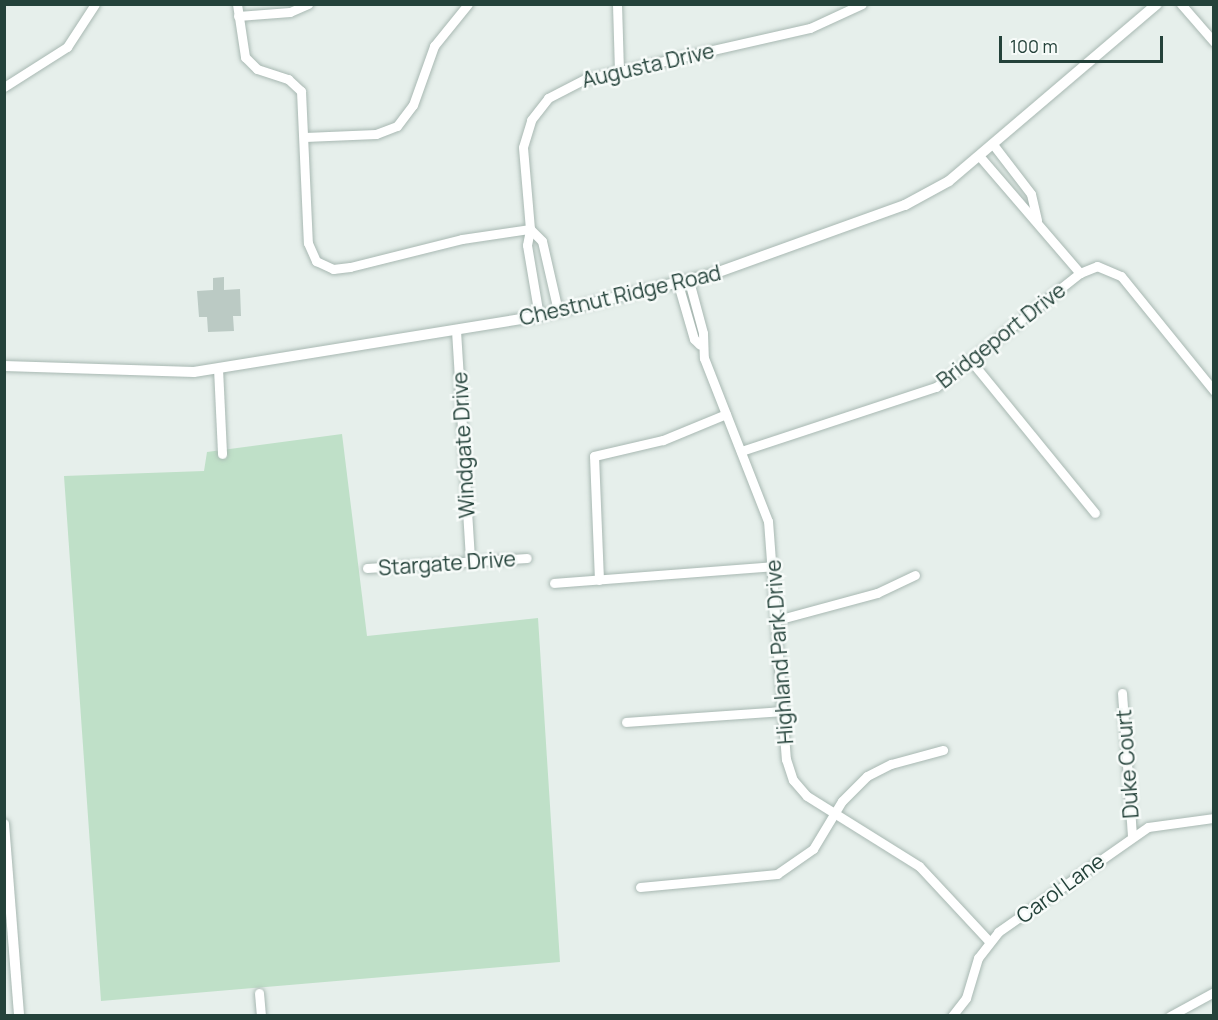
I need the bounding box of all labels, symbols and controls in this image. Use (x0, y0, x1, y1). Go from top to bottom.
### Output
scale bar (1002, 24, 1166, 62)
text: 100 m (1010, 34, 1058, 58)
street label: Augusta Drive (579, 38, 717, 92)
street label: Chestnut Ridge Road (517, 260, 723, 330)
street label: Bridgeport Drive (932, 277, 1070, 393)
street label: Windgate Drive (447, 371, 479, 519)
street label: Stargate Drive (377, 546, 517, 580)
street label: Highland Park Drive (760, 559, 798, 745)
street label: Duke Court (1111, 709, 1143, 819)
street label: Carol Lane (1011, 848, 1109, 928)

